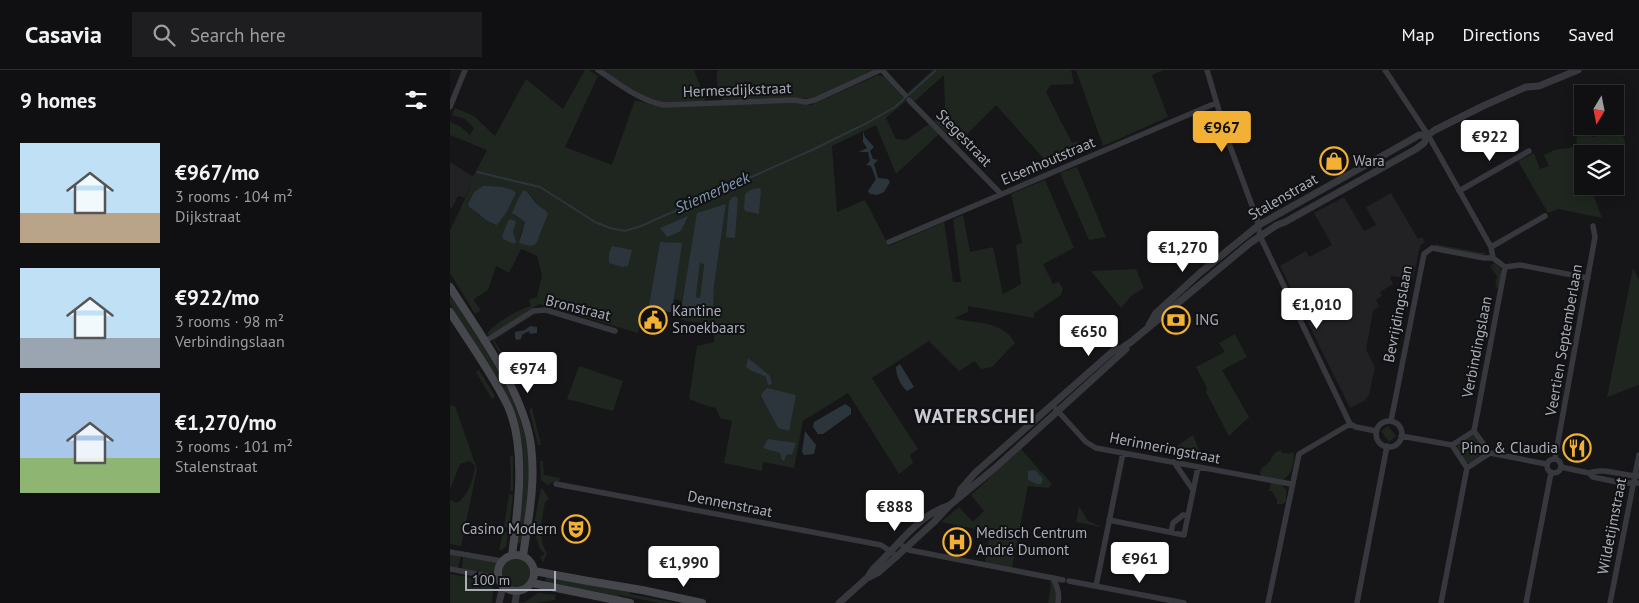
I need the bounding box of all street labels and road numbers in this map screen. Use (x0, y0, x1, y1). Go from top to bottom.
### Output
street label: Hermesdijkstraat (682, 78, 792, 101)
street label: Stegestraat (932, 105, 996, 170)
street label: Elsenhoutstraat (998, 132, 1098, 189)
street label: Stalenstraat (1245, 169, 1321, 224)
street label: Veertien Septemberlaan (1541, 262, 1586, 418)
street label: Bevrijdingslaan (1379, 264, 1416, 364)
street label: Bronstraat (544, 290, 613, 325)
street label: Verbindingslaan (1457, 295, 1496, 400)
street label: Herinneringstraat (1108, 427, 1222, 468)
street label: Wildetijmstraat (1593, 476, 1630, 576)
street label: Dennenstraat (686, 486, 774, 521)

